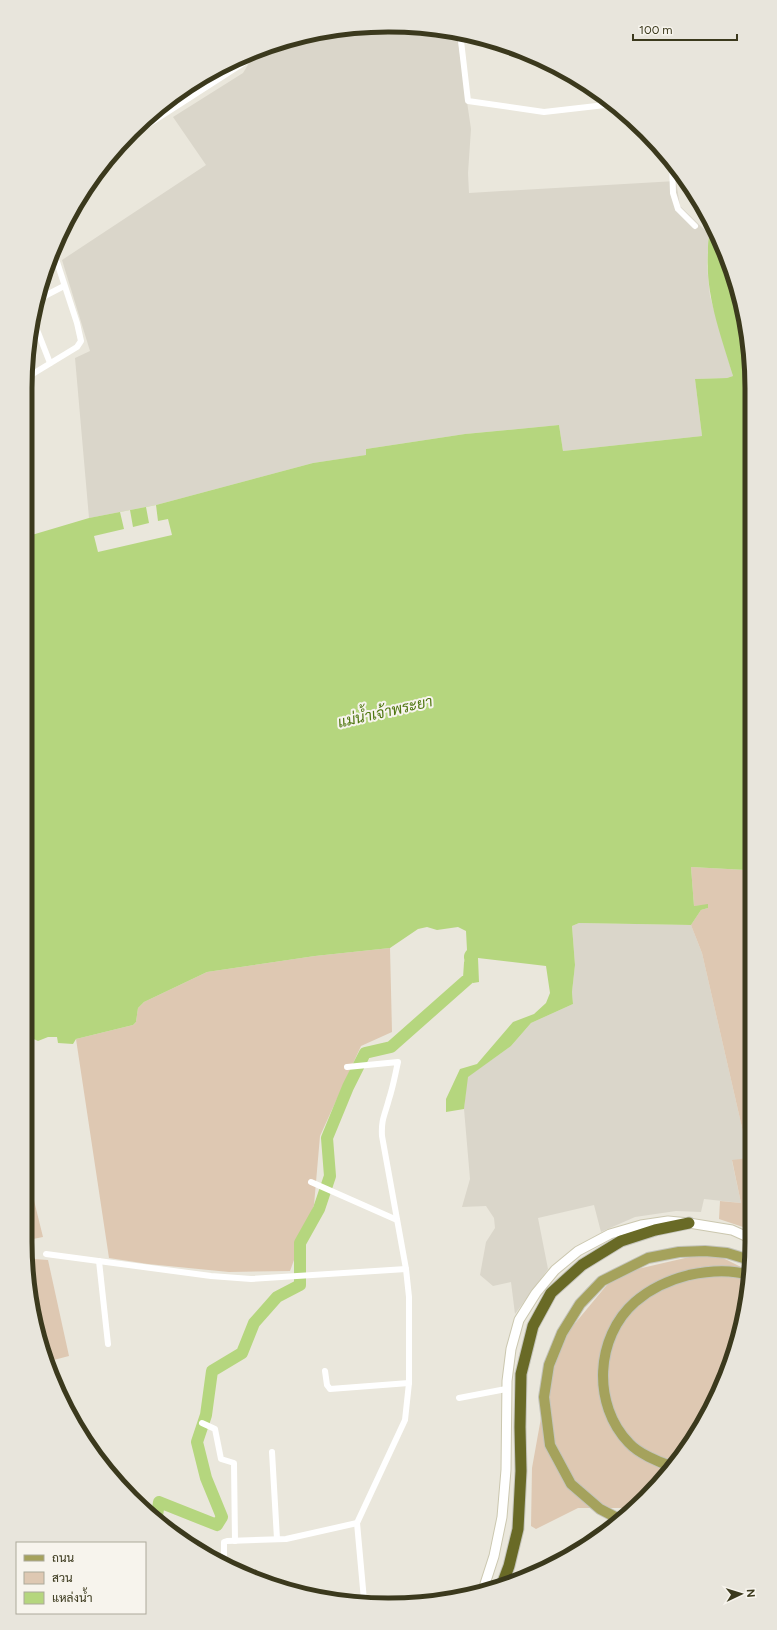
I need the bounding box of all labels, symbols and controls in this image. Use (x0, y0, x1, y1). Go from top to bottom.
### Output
scale bar (633, 16, 737, 42)
text: 100 m (639, 23, 673, 37)
water label: แม่น้ำเจ้าพระยา (335, 688, 434, 732)
legend (16, 1542, 146, 1614)
text: ถนน (52, 1551, 75, 1565)
text: สวน (52, 1571, 73, 1585)
north arrow (721, 1574, 761, 1614)
text: แหล่งน้ำ (52, 1587, 92, 1605)
text: N (744, 1589, 757, 1598)

